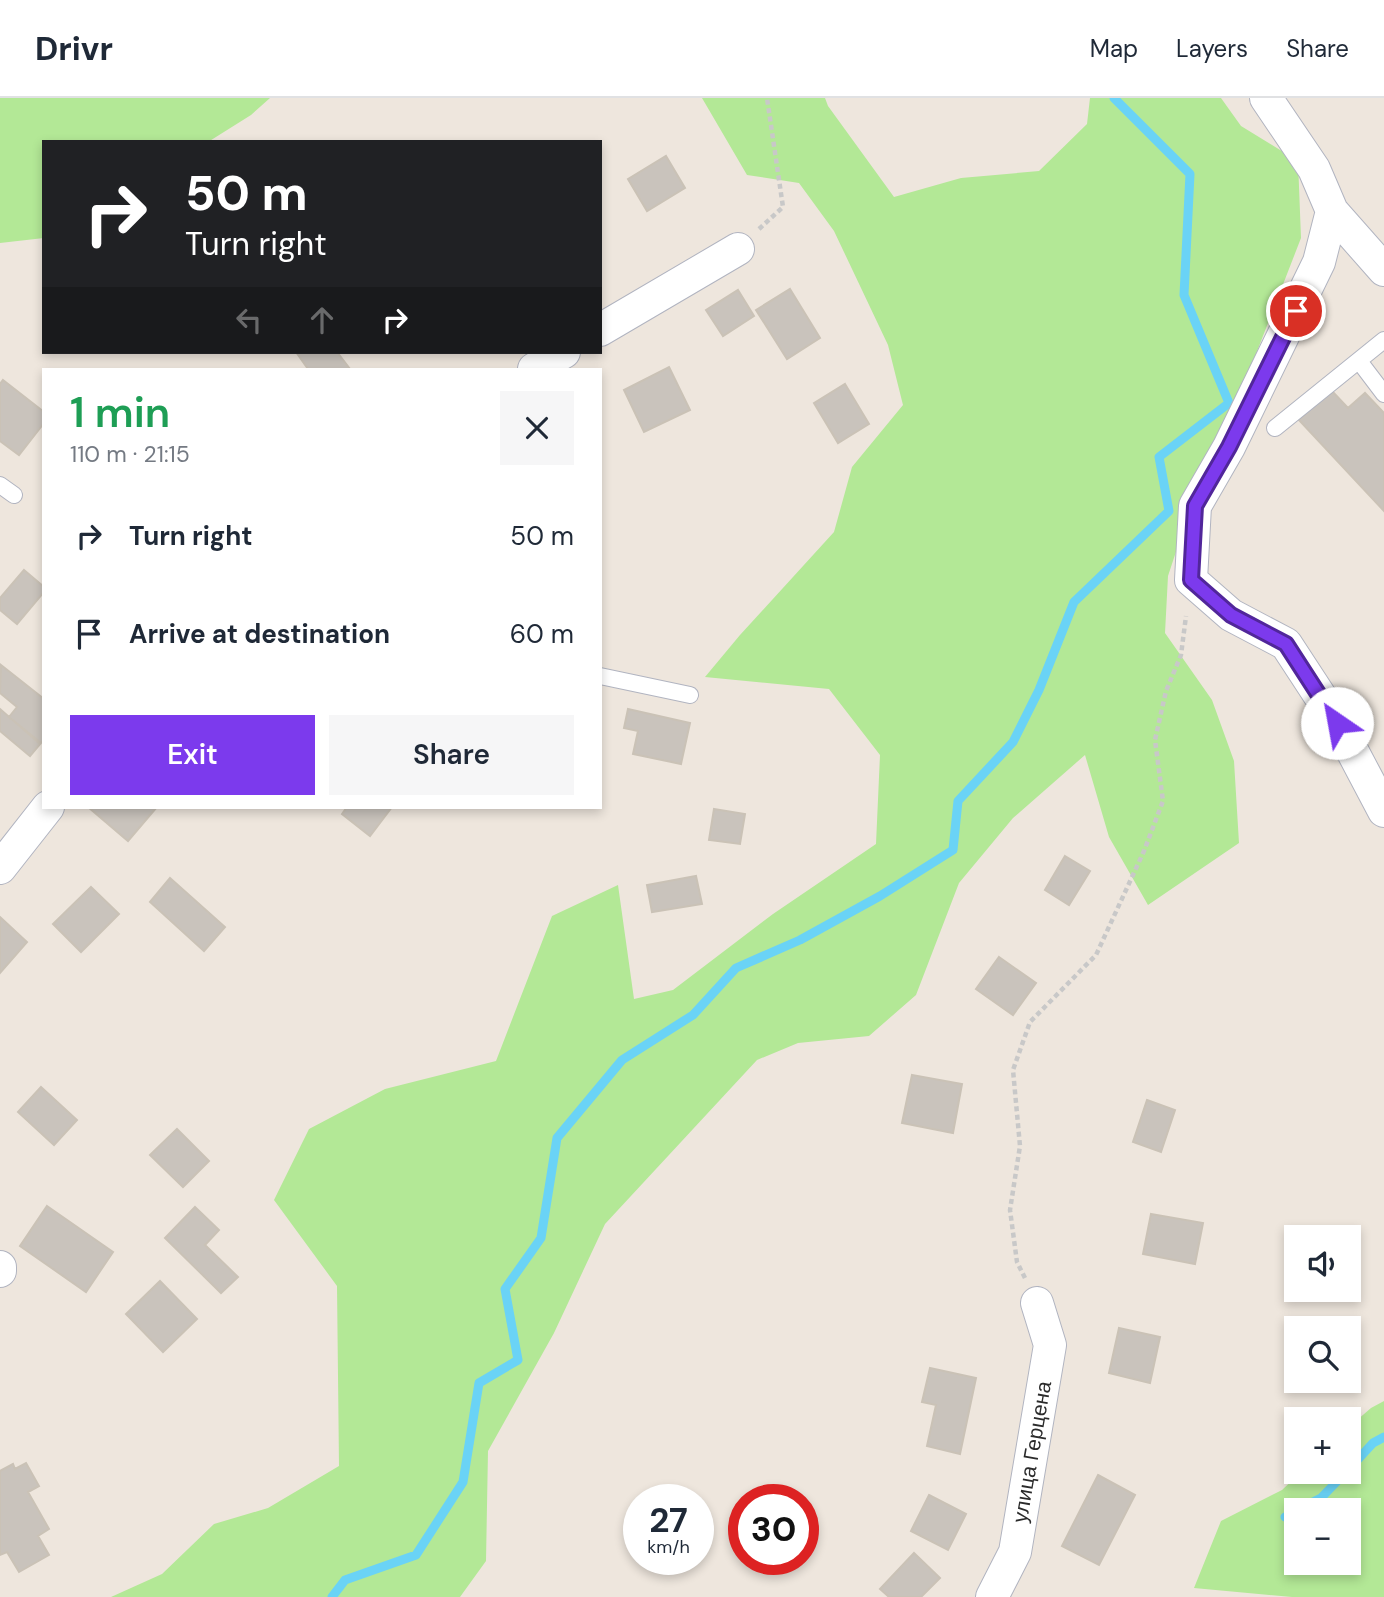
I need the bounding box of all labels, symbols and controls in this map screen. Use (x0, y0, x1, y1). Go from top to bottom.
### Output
text: Drivr (35, 27, 113, 70)
text: Map (1090, 33, 1138, 64)
text: Layers (1176, 33, 1248, 64)
text: Share (1286, 33, 1349, 64)
text: 50 m (185, 161, 308, 225)
icon: right (70, 168, 161, 259)
text: Turn right (185, 223, 327, 265)
pin (1266, 281, 1326, 341)
icon: arrive (1277, 292, 1315, 330)
icon: left (230, 301, 268, 339)
icon: ahead (303, 301, 341, 339)
icon: right (376, 301, 414, 339)
text: 1 min (70, 385, 170, 440)
button: close (500, 391, 574, 465)
text: 110 m · 21:15 (70, 439, 190, 469)
icon: right (70, 517, 108, 555)
text: Turn right (129, 519, 253, 553)
text: 50 m (510, 519, 574, 553)
icon: arrive (70, 615, 108, 653)
text: Arrive at destination (129, 617, 390, 651)
text: 60 m (510, 617, 574, 651)
position arrow (1300, 686, 1374, 760)
button: Exit (70, 715, 315, 795)
button: Share (329, 715, 574, 795)
map controls (1284, 1225, 1361, 1575)
button: sound (1284, 1225, 1361, 1302)
button: search (1284, 1316, 1361, 1393)
street label: улица Герцена (1006, 1379, 1058, 1525)
button: + (1284, 1407, 1361, 1484)
speed limit sign: 30 (728, 1484, 819, 1575)
text: 27 (649, 1497, 688, 1543)
button: − (1284, 1498, 1361, 1575)
text: km/h (647, 1535, 690, 1559)

